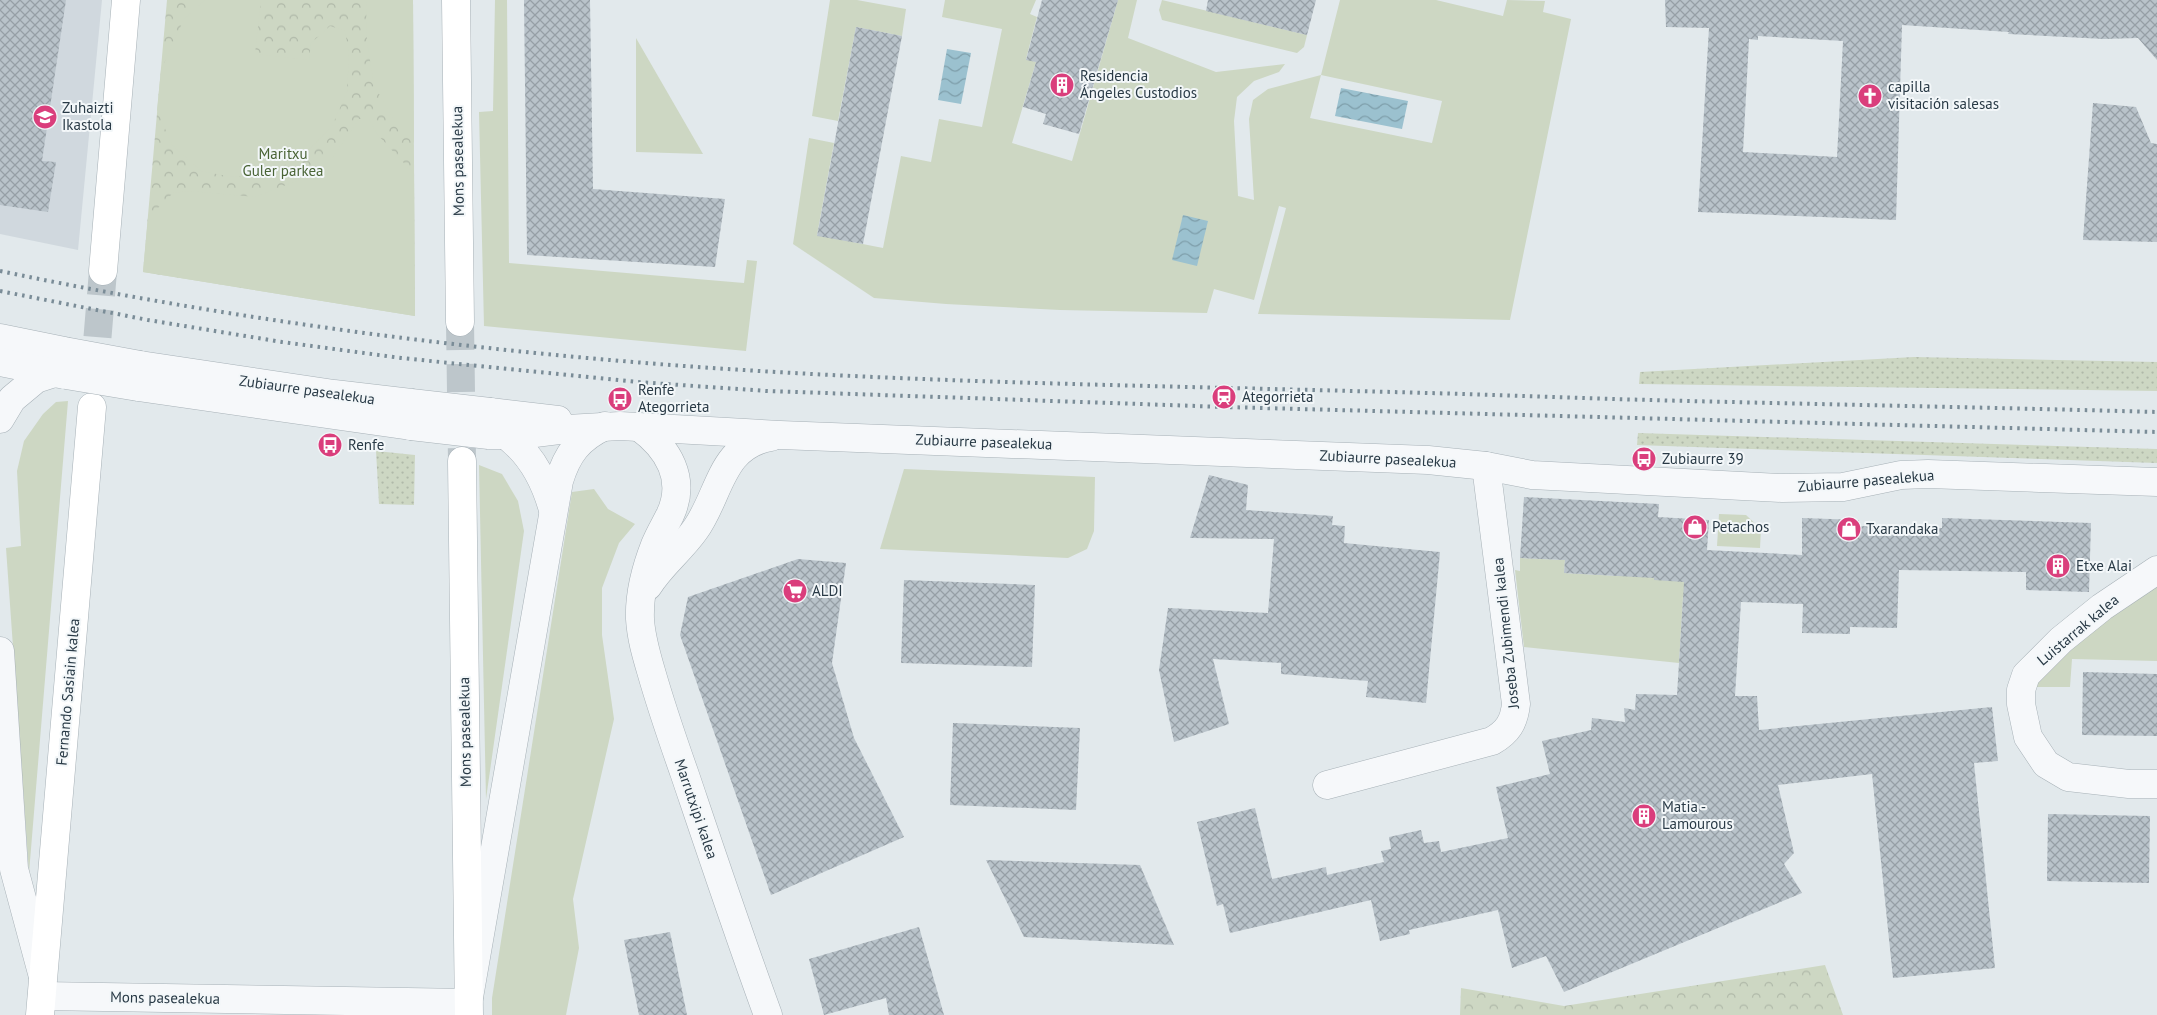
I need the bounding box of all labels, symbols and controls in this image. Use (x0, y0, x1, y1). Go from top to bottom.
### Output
place label: Residencia Ángeles Custodios (1080, 66, 1197, 102)
building icon: Residencia Ángeles Custodios (1049, 72, 1075, 98)
place label: capilla visitación salesas (1888, 77, 1999, 113)
church icon: capilla visitación salesas (1857, 83, 1883, 109)
place label: Zuhaizti Ikastola (62, 98, 113, 134)
school or university icon: Zuhaizti Ikastola (32, 104, 58, 130)
street label: Mons pasealekua (447, 106, 468, 216)
park label: Maritxu Guler parkea (242, 144, 324, 180)
street label: Zubiaurre pasealekua (238, 371, 376, 408)
place label: Renfe Ategorrieta (638, 380, 709, 416)
station icon: Ategorrieta (1211, 384, 1237, 410)
bus stop icon: Renfe Ategorrieta (607, 386, 633, 412)
place label: Ategorrieta (1242, 387, 1313, 406)
street label: Zubiaurre pasealekua (915, 430, 1053, 453)
bus stop icon: Renfe (317, 432, 343, 458)
place label: Renfe (348, 435, 384, 454)
street label: Zubiaurre pasealekua (1319, 445, 1457, 472)
bus stop icon: Zubiaurre 39 (1631, 446, 1657, 472)
place label: Zubiaurre 39 (1662, 449, 1744, 468)
street label: Zubiaurre pasealekua (1797, 465, 1935, 496)
shop icon: Petachos (1682, 514, 1708, 540)
shop icon: Txarandaka (1836, 516, 1862, 542)
place label: Petachos (1712, 517, 1769, 536)
place label: Txarandaka (1866, 519, 1938, 538)
building icon: Etxe Alai (2045, 553, 2071, 579)
place label: Etxe Alai (2076, 556, 2132, 575)
street label: Joseba Zubimendi kalea (1488, 557, 1523, 711)
supermarket icon: ALDI (782, 578, 808, 604)
place label: ALDI (812, 581, 843, 600)
street label: Luistarrak kalea (2033, 590, 2122, 669)
street label: Fernando Sasiain kalea (52, 617, 83, 766)
street label: Mons pasealekua (454, 677, 475, 787)
street label: Marrutxipi kalea (670, 756, 722, 861)
place label: Matia - Lamourous (1662, 797, 1733, 833)
building icon: Matia - Lamourous (1631, 803, 1657, 829)
street label: Mons pasealekua (110, 987, 220, 1008)

